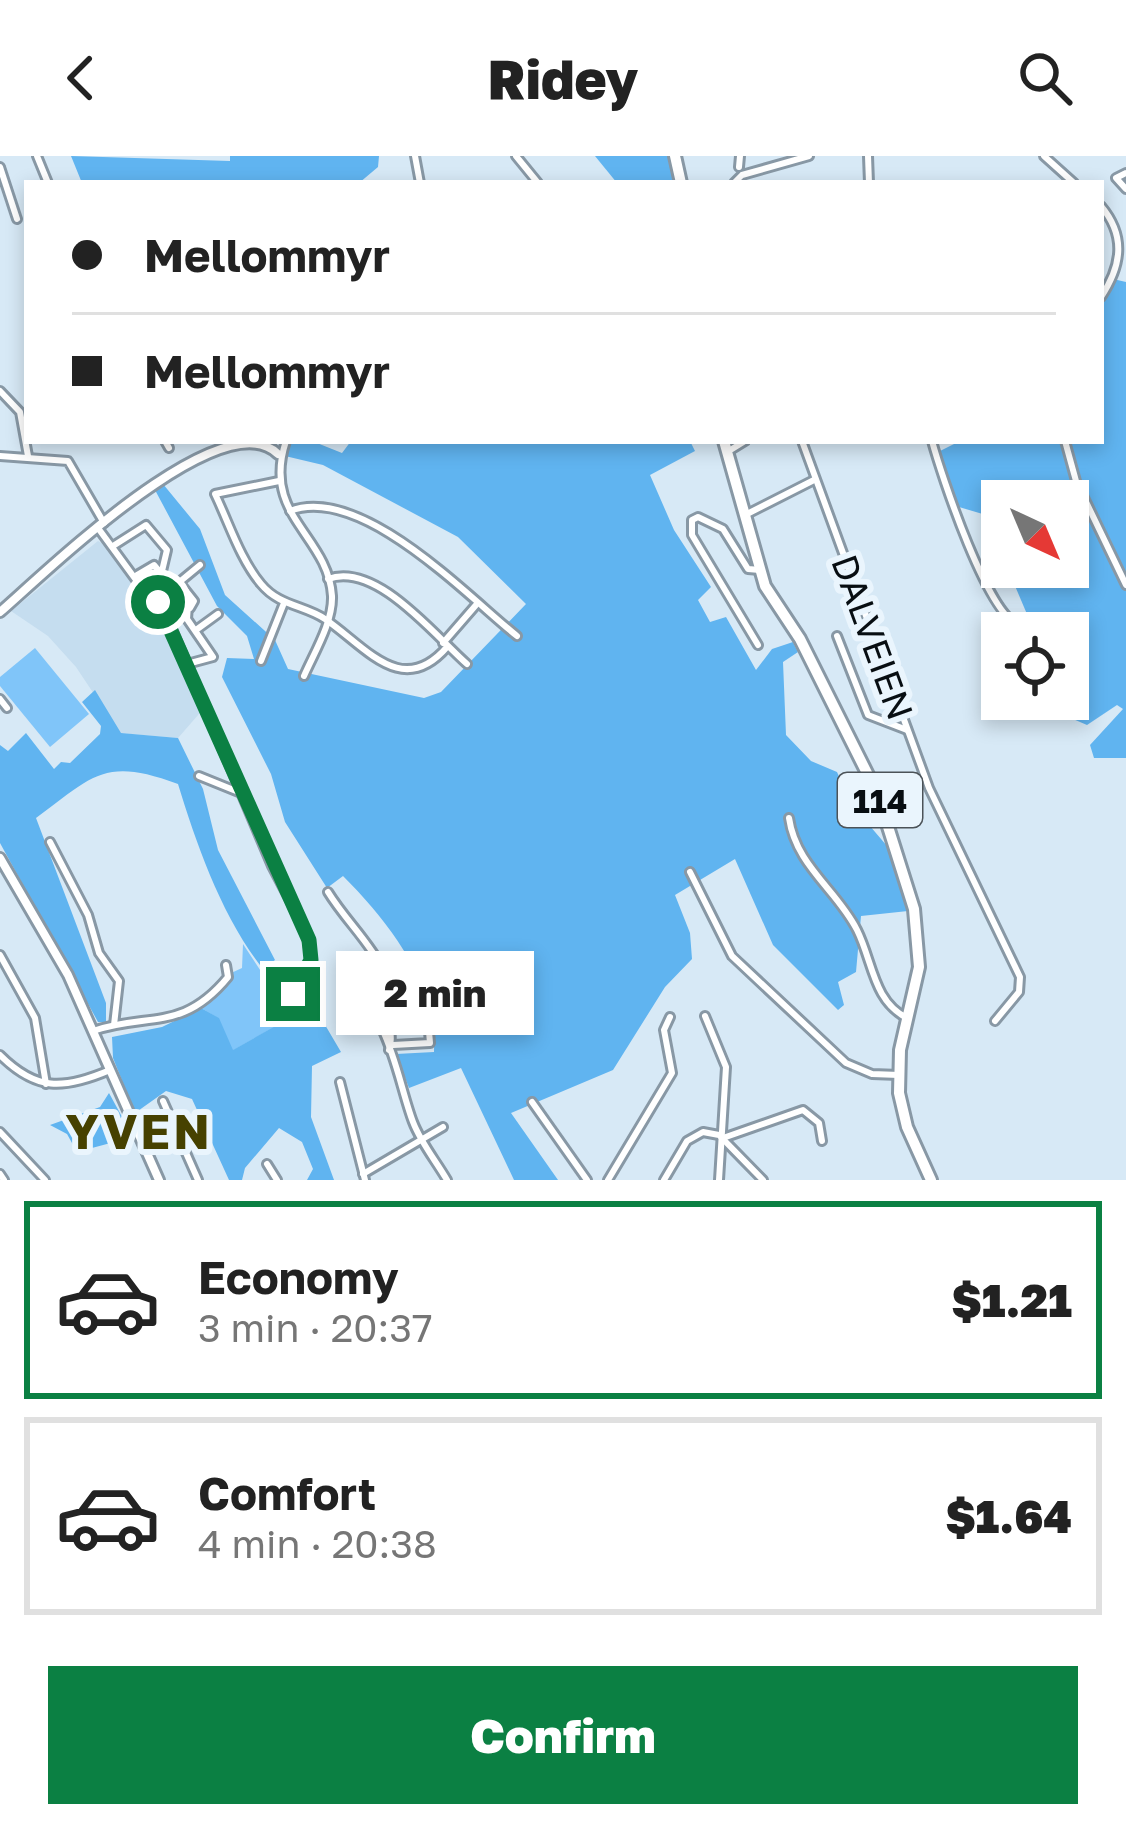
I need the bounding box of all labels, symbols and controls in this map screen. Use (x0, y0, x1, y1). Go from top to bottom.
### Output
icon: back (48, 45, 114, 111)
icon: search (1012, 45, 1078, 111)
text: Ridey (488, 46, 638, 111)
text: Mellommyr (144, 228, 390, 282)
text: Mellommyr (144, 344, 390, 398)
north arrow (981, 480, 1089, 588)
map controls (981, 480, 1089, 720)
street label: DALVEIEN (823, 549, 923, 725)
route start (131, 575, 185, 629)
button: locate (981, 612, 1089, 720)
road number: 114 (838, 773, 922, 827)
callout: 2 min (335, 952, 533, 1036)
route end (266, 967, 320, 1021)
text: 2 min (384, 969, 486, 1016)
district label: YVEN (65, 1102, 213, 1160)
icon: car (54, 1246, 162, 1354)
text: Economy (198, 1250, 399, 1304)
text: $1.21 (952, 1273, 1072, 1327)
text: 3 min · 20:37 (198, 1304, 433, 1351)
icon: car (54, 1462, 162, 1570)
text: Comfort (198, 1466, 376, 1520)
text: $1.64 (945, 1489, 1072, 1543)
text: 4 min · 20:38 (198, 1520, 437, 1567)
button: Confirm (48, 1666, 1078, 1804)

